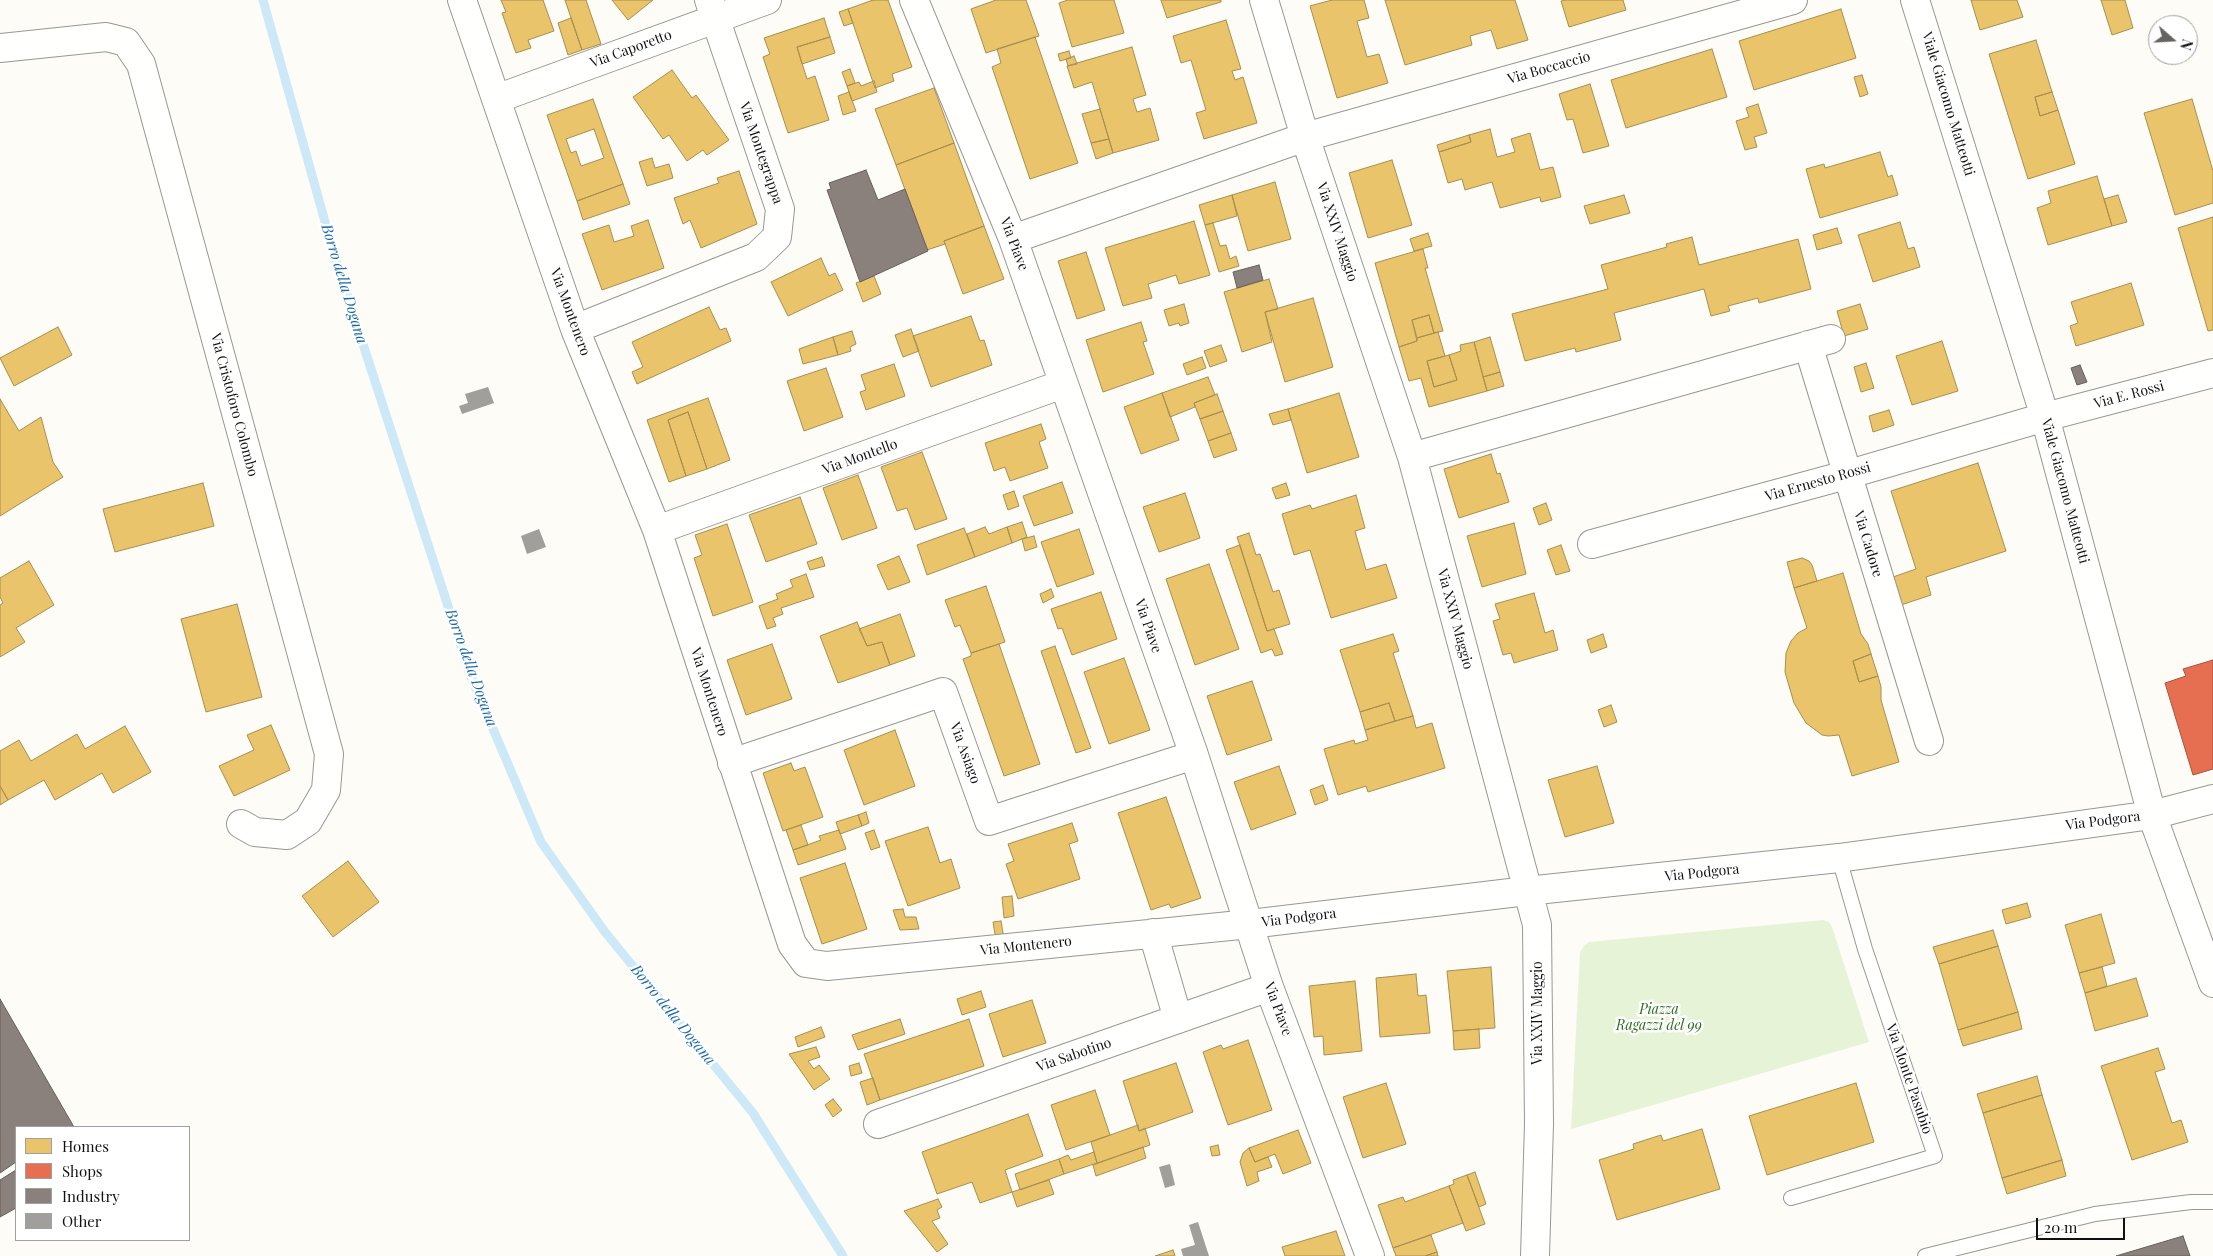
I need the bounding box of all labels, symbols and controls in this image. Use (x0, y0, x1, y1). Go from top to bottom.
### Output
north arrow (2148, 15, 2198, 65)
street label: Via Caporetto (588, 26, 674, 72)
street label: Viale Giacomo Matteotti (1918, 30, 1978, 178)
text: N (2176, 37, 2197, 53)
street label: Via Boccaccio (1506, 48, 1592, 88)
street label: Via Montegrappa (736, 100, 786, 206)
street label: Via XXIV Maggio (1313, 180, 1361, 284)
street label: Via Piave (996, 215, 1032, 273)
water label: Borro della Dogana (317, 222, 371, 346)
street label: Via Montenero (546, 266, 594, 358)
street label: Via Cristoforo Colombo (207, 331, 261, 479)
street label: Via E. Rossi (2092, 378, 2166, 412)
street label: Viale Giacomo Matteotti (2038, 417, 2092, 565)
street label: Via Montello (820, 436, 900, 478)
street label: Via Ernesto Rossi (1763, 459, 1873, 505)
street label: Via Cadore (1850, 509, 1886, 579)
street label: Via XXIV Maggio (1433, 567, 1477, 671)
street label: Via Piave (1131, 597, 1165, 655)
water label: Borro della Dogana (441, 607, 501, 729)
street label: Via Montenero (687, 646, 731, 738)
street label: Via Asiago (946, 720, 984, 786)
street label: Via Podgora (2065, 808, 2141, 834)
street label: Via Podgora (1664, 861, 1740, 885)
street label: Via Podgora (1261, 905, 1337, 931)
street label: Via Montenero (979, 933, 1073, 959)
water label: Borro della Dogana (627, 961, 719, 1069)
street label: Via XXIV Maggio (1530, 961, 1546, 1065)
street label: Via Piave (1261, 980, 1295, 1038)
park label: Piazza Ragazzi del 99 (1616, 1002, 1702, 1034)
street label: Via Monte Pasubio (1882, 1022, 1936, 1136)
street label: Via Sabotino (1034, 1034, 1114, 1076)
legend (15, 1126, 190, 1241)
text: Homes (62, 1136, 109, 1156)
text: Shops (62, 1161, 103, 1181)
text: Industry (62, 1186, 120, 1206)
scale bar (2038, 1208, 2127, 1240)
text: Other (62, 1211, 102, 1231)
text: 20 m (2044, 1217, 2077, 1237)

